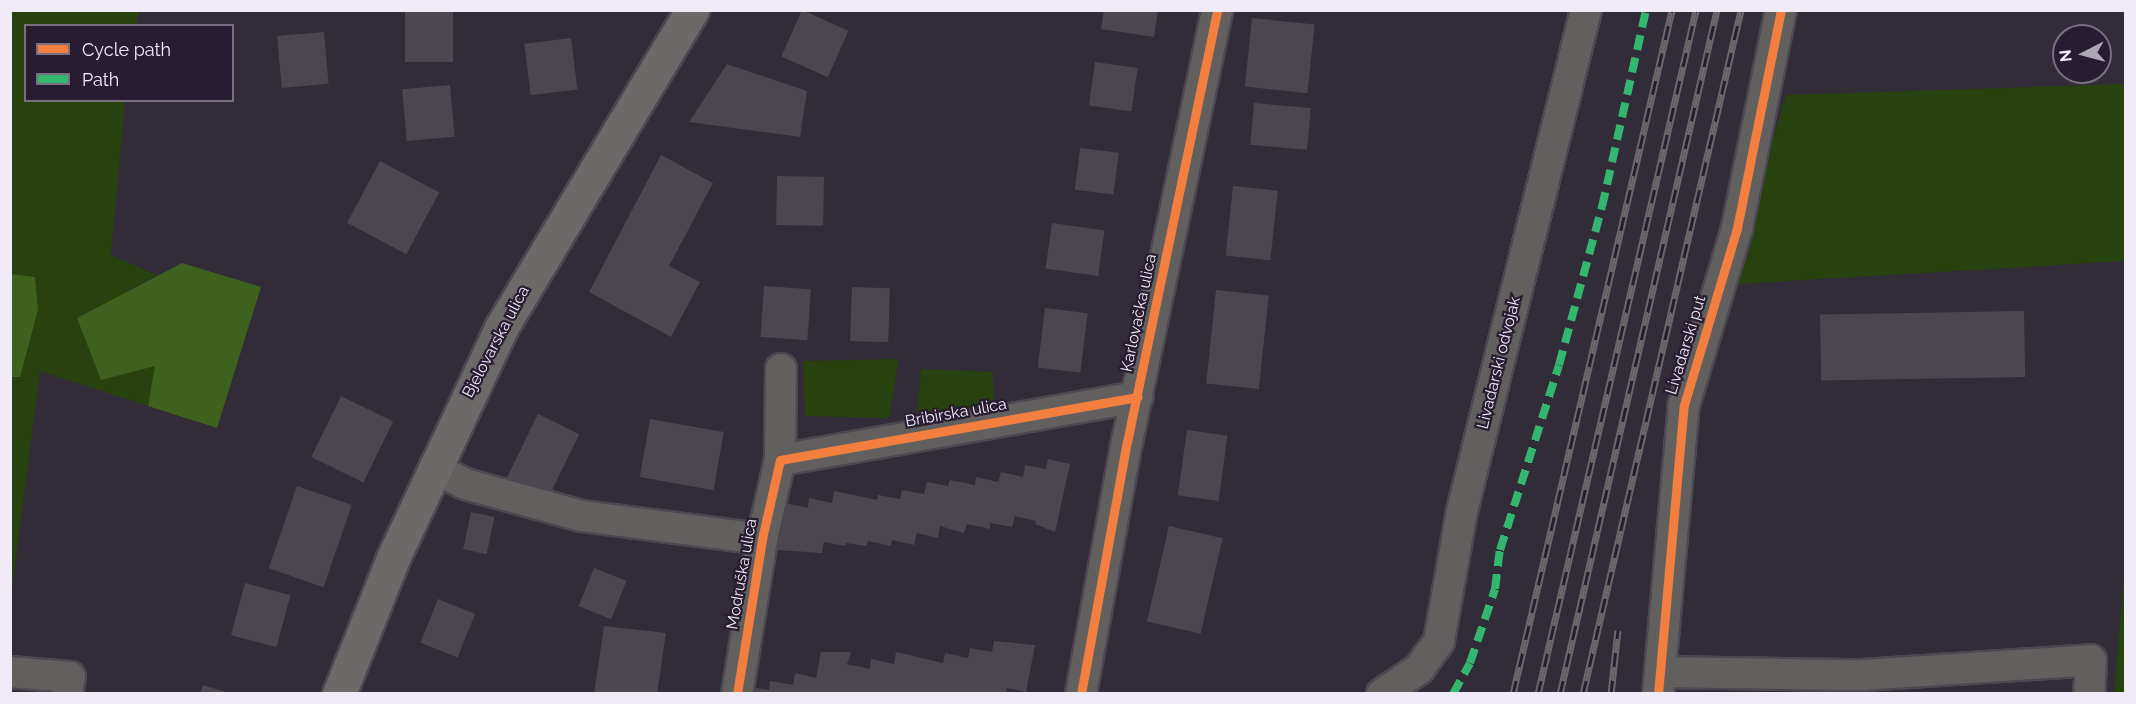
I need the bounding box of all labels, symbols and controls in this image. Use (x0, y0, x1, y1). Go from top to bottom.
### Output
legend (24, 24, 234, 102)
north arrow (2052, 24, 2112, 84)
text: Cycle path (82, 39, 171, 60)
text: N (2056, 49, 2076, 63)
text: Path (82, 69, 119, 90)
street label: Karlovačka ulica (1117, 252, 1161, 374)
street label: Bjelovarska ulica (458, 283, 534, 401)
street label: Livadarski put (1662, 293, 1710, 397)
street label: Livadarski odvojak (1473, 295, 1525, 431)
street label: Bribirska ulica (904, 395, 1008, 431)
street label: Modruška ulica (723, 517, 761, 631)

